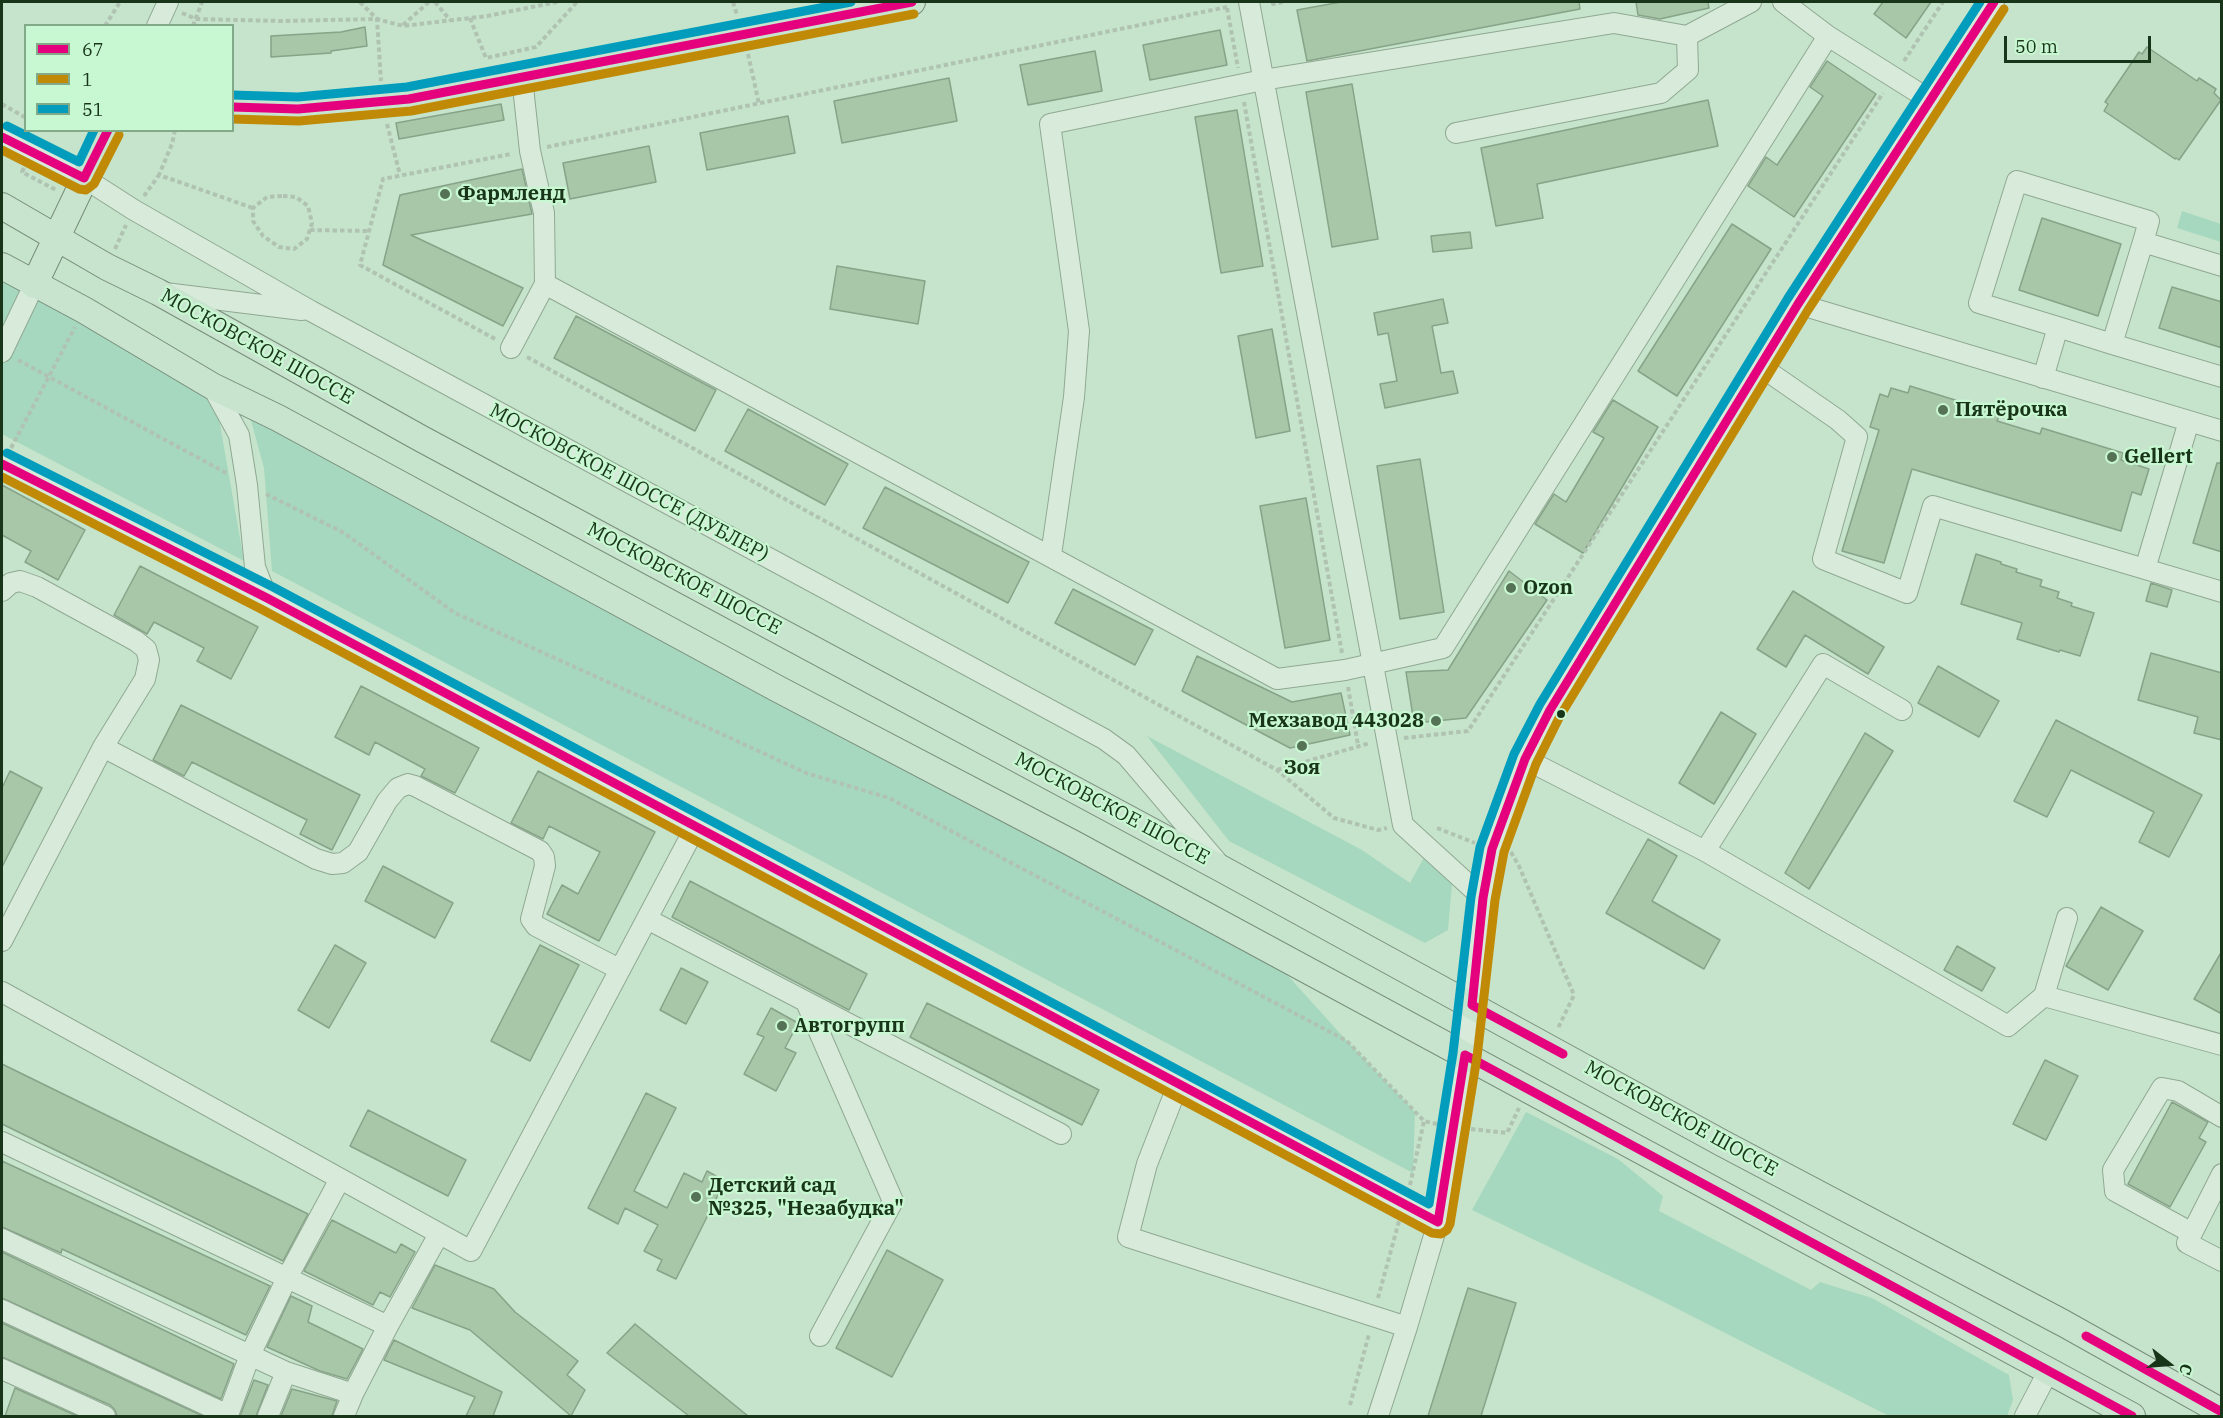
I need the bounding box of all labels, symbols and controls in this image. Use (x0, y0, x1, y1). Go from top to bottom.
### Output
legend (24, 24, 234, 132)
scale bar (2007, 24, 2154, 62)
text: 50 m (2015, 35, 2058, 58)
text: 67 (82, 38, 104, 61)
text: 1 (82, 68, 93, 91)
text: 51 (82, 98, 104, 121)
place label: Фармленд (457, 182, 566, 206)
marker: Фармленд (438, 187, 452, 201)
street label: МОСКОВСКОЕ ШОССЕ (156, 284, 358, 410)
place label: Пятёрочка (1955, 398, 2068, 422)
street label: МОСКОВСКОЕ ШОССЕ (ДУБЛЕР) (485, 399, 773, 567)
marker: Пятёрочка (1936, 403, 1950, 417)
place label: Gellert (2124, 445, 2193, 469)
marker: Gellert (2105, 450, 2119, 464)
street label: МОСКОВСКОЕ ШОССЕ (583, 517, 785, 641)
place label: Ozon (1523, 576, 1573, 600)
marker: Ozon (1504, 581, 1518, 595)
unlabelled marker (1555, 708, 1567, 720)
place label: Мехзавод 443028 (1248, 709, 1424, 733)
marker: Мехзавод 443028 (1429, 714, 1443, 728)
marker: Зоя (1295, 739, 1309, 753)
street label: МОСКОВСКОЕ ШОССЕ (1011, 747, 1213, 871)
place label: Зоя (1284, 756, 1320, 780)
place label: Автогрупп (794, 1014, 905, 1038)
marker: Автогрупп (775, 1019, 789, 1033)
street label: МОСКОВСКОЕ ШОССЕ (1580, 1056, 1782, 1182)
place label: Детский сад №325, "Незабудка" (708, 1174, 904, 1221)
marker: Детский сад №325, "Незабудка" (689, 1190, 703, 1204)
north arrow (2139, 1334, 2199, 1394)
text: С (2175, 1361, 2197, 1377)

